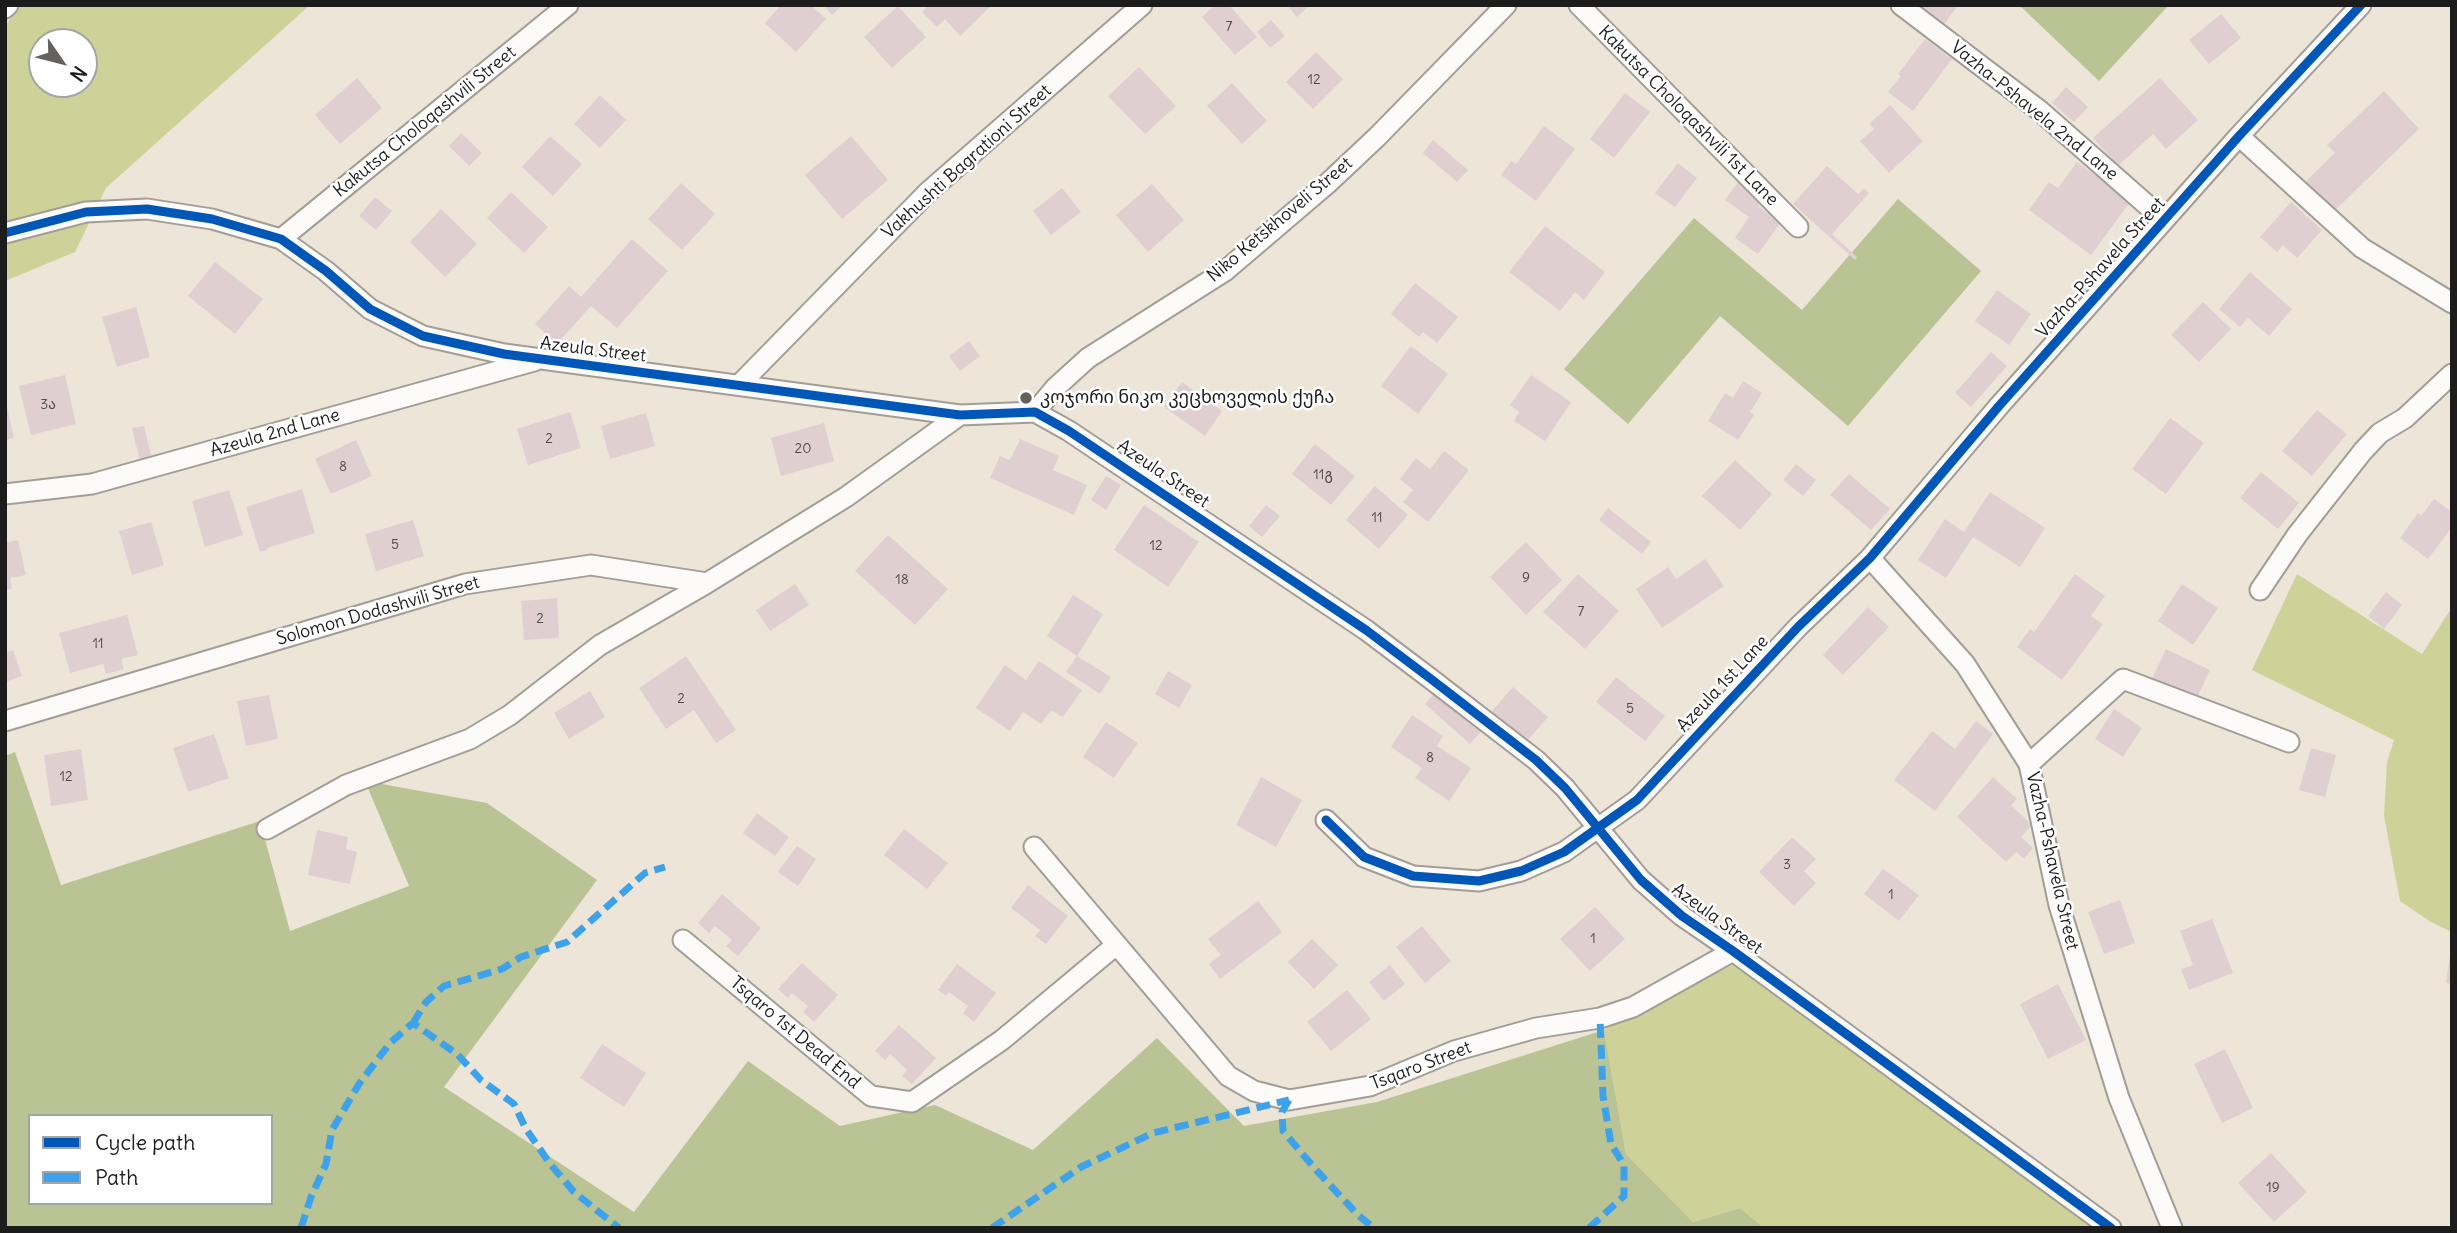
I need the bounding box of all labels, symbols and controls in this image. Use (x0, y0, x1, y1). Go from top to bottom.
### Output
house number: 7 (1226, 19, 1232, 35)
street label: Kakutsa Choloqashvili 1st Lane (1593, 21, 1783, 211)
north arrow (28, 28, 98, 98)
street label: Vazha-Pshavela 2nd Lane (1946, 37, 2122, 185)
street label: Kakutsa Choloqashvili Street (330, 42, 520, 202)
text: N (65, 62, 92, 86)
house number: 12 (1307, 72, 1321, 88)
street label: Vakhushti Bagrationi Street (878, 80, 1056, 244)
street label: Niko Ketskhoveli Street (1203, 153, 1357, 287)
street label: Vazha-Pshavela Street (2032, 193, 2170, 343)
street label: Azeula Street (539, 333, 647, 367)
place label: კოჯორი ნიკო კეცხოველის ქუჩა (1040, 387, 1334, 409)
marker: კოჯორი ნიკო კეცხოველის ქუჩა (1018, 390, 1034, 406)
house number: 3ა (40, 397, 56, 413)
street label: Azeula 2nd Lane (208, 404, 342, 462)
house number: 2 (545, 431, 553, 447)
street label: Azeula Street (1113, 435, 1213, 513)
house number: 20 (795, 441, 811, 457)
house number: 8 (339, 459, 347, 475)
house number: 11გ (1313, 467, 1333, 483)
house number: 11 (1371, 510, 1383, 526)
house number: 5 (391, 537, 399, 553)
house number: 12 (1149, 538, 1163, 554)
house number: 9 (1522, 570, 1530, 586)
street label: Solomon Dodashvili Street (274, 572, 482, 650)
house number: 18 (895, 572, 909, 588)
house number: 7 (1578, 604, 1584, 620)
house number: 2 (536, 611, 544, 627)
street label: Azeula 1st Lane (1673, 631, 1773, 737)
house number: 11 (92, 636, 104, 652)
house number: 2 (677, 691, 685, 707)
house number: 5 (1626, 701, 1634, 717)
house number: 8 (1426, 750, 1434, 766)
house number: 12 (59, 769, 73, 785)
street label: Vazha-Pshavela Street (2021, 770, 2083, 952)
house number: 3 (1783, 857, 1791, 873)
street label: Azeula Street (1667, 879, 1767, 959)
house number: 1 (1888, 887, 1894, 903)
house number: 1 (1590, 931, 1596, 947)
street label: Tsqaro 1st Dead End (726, 972, 864, 1094)
street label: Tsqaro Street (1368, 1037, 1474, 1095)
legend (28, 1114, 273, 1205)
text: Cycle path (95, 1129, 195, 1156)
text: Path (95, 1164, 138, 1191)
house number: 19 (2266, 1180, 2280, 1196)

